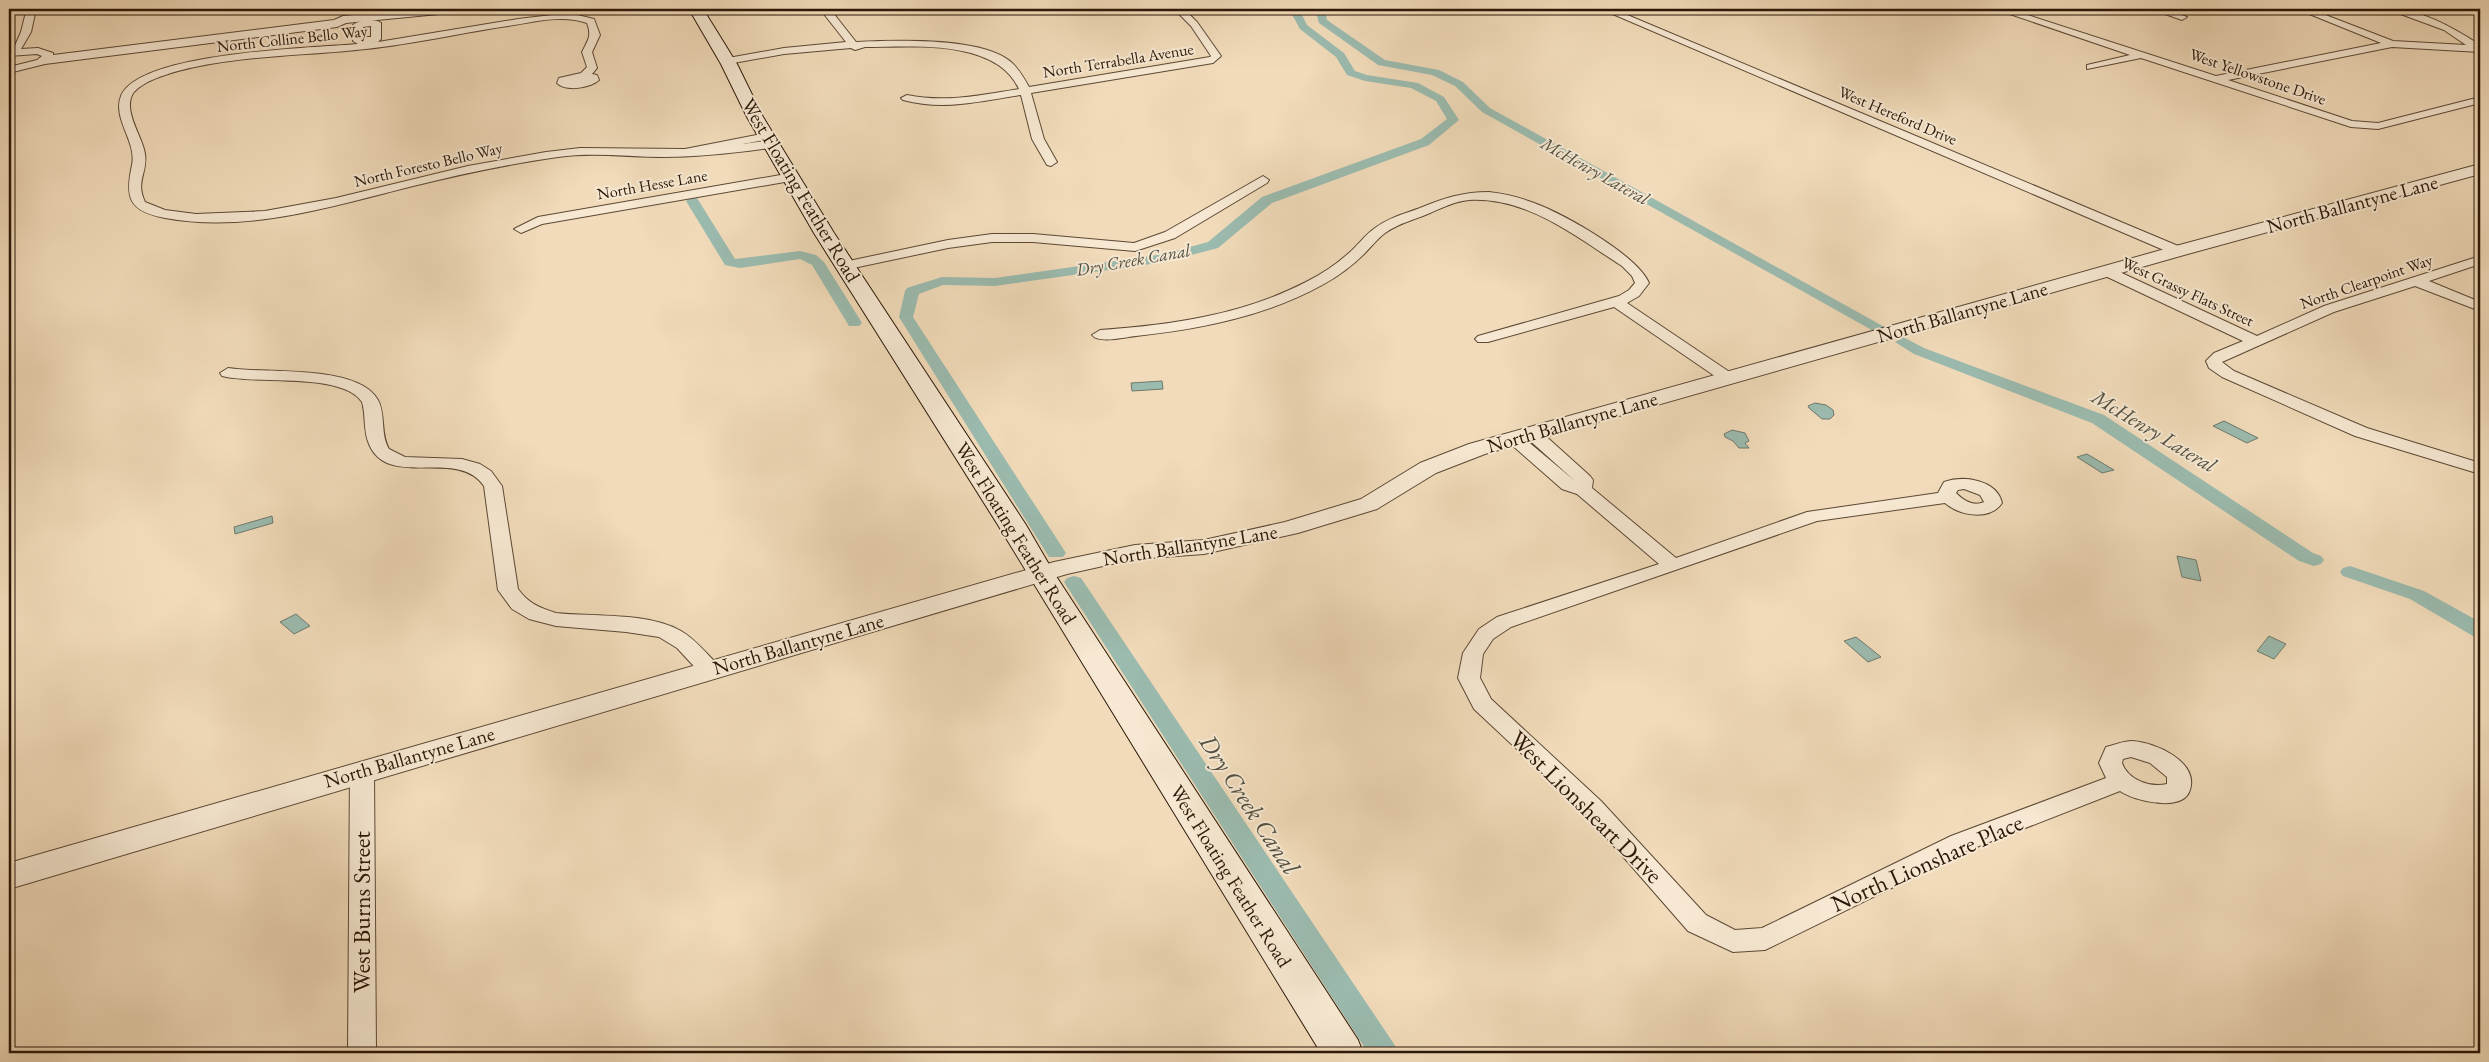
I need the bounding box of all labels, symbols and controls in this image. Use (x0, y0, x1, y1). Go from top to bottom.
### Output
street label: North Colline Bello Way (216, 20, 370, 57)
street label: North Terrabella Avenue (1041, 38, 1195, 83)
street label: West Yellowstone Drive (2187, 43, 2329, 110)
street label: West Hereford Drive (1835, 81, 1960, 150)
street label: West Floating Feather Road (736, 93, 867, 288)
water label: McHenry Lateral (1536, 131, 1654, 211)
street label: North Foresto Bello Way (352, 137, 505, 192)
street label: North Hesse Lane (595, 164, 709, 205)
street label: North Ballantyne Lane (2263, 169, 2441, 239)
water label: Dry Creek Canal (1073, 238, 1193, 282)
street label: North Clearpoint Way (2297, 249, 2436, 314)
street label: West Grassy Flats Street (2118, 252, 2257, 331)
street label: North Ballantyne Lane (1874, 275, 2051, 349)
water label: McHenry Lateral (2085, 382, 2222, 479)
street label: North Ballantyne Lane (1484, 385, 1661, 459)
street label: West Floating Feather Road (949, 437, 1083, 630)
street label: North Ballantyne Lane (1101, 518, 1279, 572)
street label: North Ballantyne Lane (710, 607, 887, 681)
street label: North Ballantyne Lane (321, 720, 498, 794)
street label: West Lionsheart Drive (1503, 724, 1669, 890)
water label: Dry Creek Canal (1192, 727, 1308, 881)
street label: West Floating Feather Road (1164, 780, 1298, 973)
street label: North Lionshare Place (1826, 806, 2028, 919)
street label: West Burns Street (346, 831, 377, 993)

